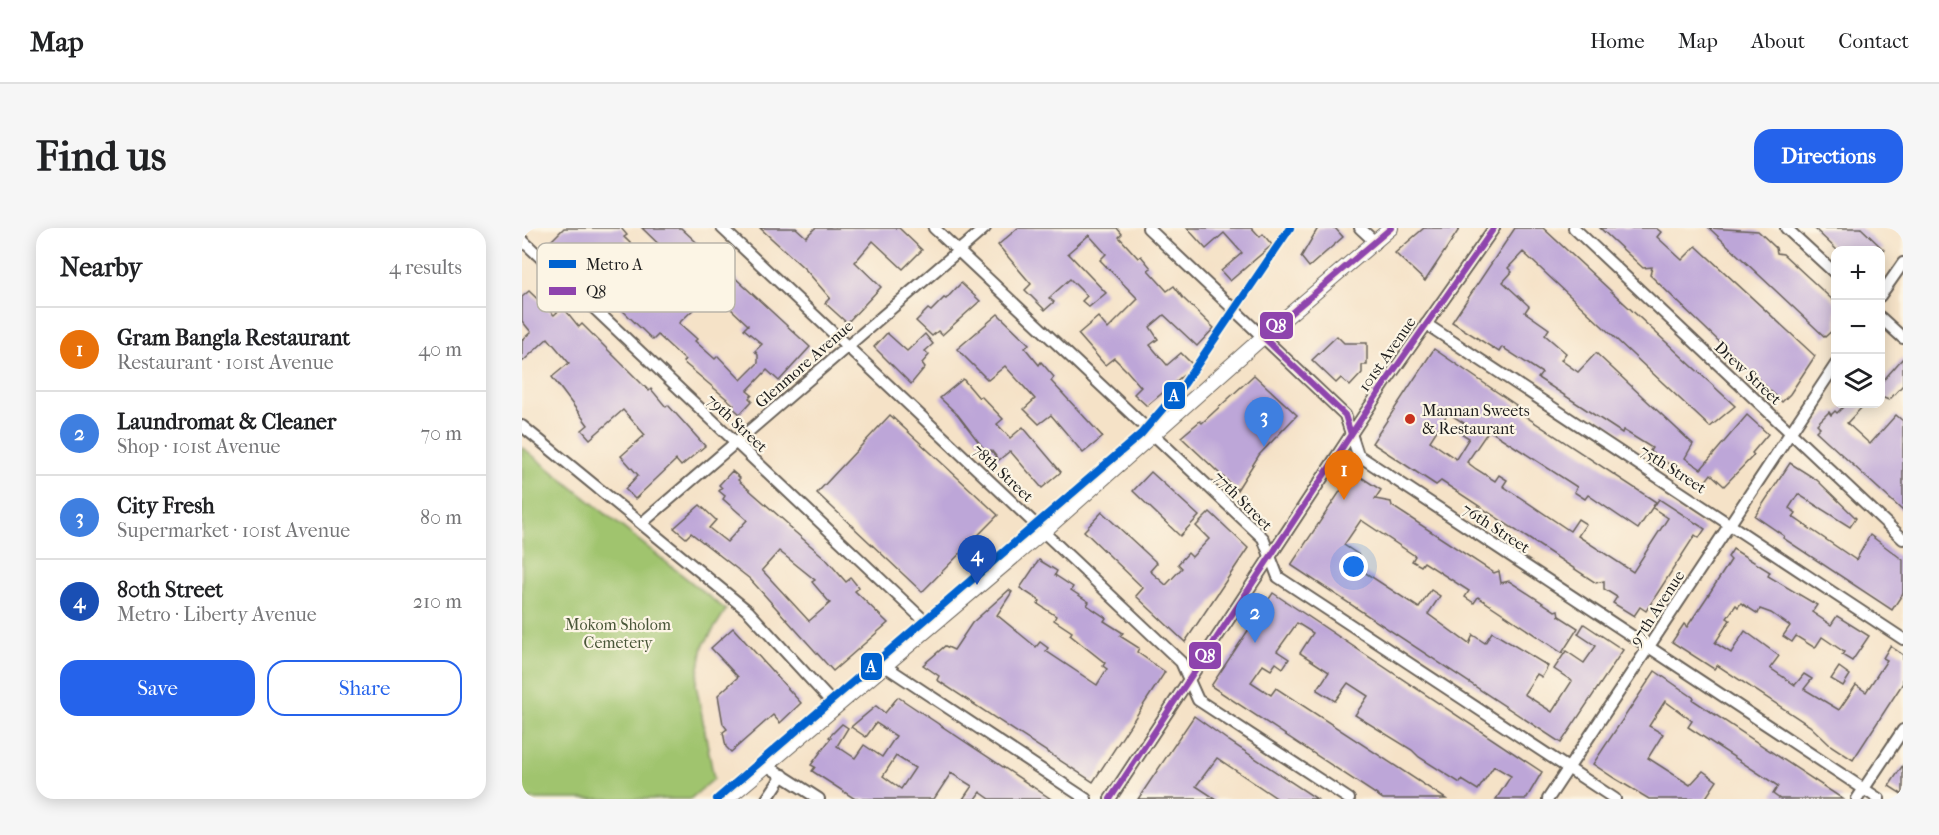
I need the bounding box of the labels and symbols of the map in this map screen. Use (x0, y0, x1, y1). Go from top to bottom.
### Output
legend (537, 243, 735, 312)
text: Metro A (586, 255, 643, 274)
text: Q8 (586, 282, 606, 301)
line badge: Q8 (1259, 311, 1294, 340)
street label: 101st Avenue (1354, 313, 1420, 395)
street label: Glenmore Avenue (751, 316, 857, 412)
text: Q8 (1266, 316, 1286, 335)
street label: Drew Street (1711, 337, 1786, 409)
line badge: A (1163, 381, 1186, 410)
text: A (1168, 386, 1180, 405)
street label: 79th Street (703, 390, 772, 456)
pin: 3 (1244, 398, 1284, 447)
place label: Mannan Sweets & Restaurant (1422, 401, 1530, 438)
marker: Mannan Sweets & Restaurant (1403, 412, 1417, 426)
street label: 78th Street (969, 440, 1038, 506)
street label: 75th Street (1636, 441, 1710, 498)
pin: 1 (1324, 450, 1364, 500)
street label: 77th Street (1209, 467, 1277, 535)
street label: 76th Street (1459, 499, 1534, 557)
pin: 4 (958, 536, 996, 585)
your location (1339, 552, 1368, 581)
street label: 97th Avenue (1626, 567, 1688, 649)
pin: 2 (1236, 594, 1274, 643)
park label: Mokom Sholom Cemetery (565, 615, 672, 652)
line badge: Q8 (1188, 641, 1222, 670)
text: Q8 (1195, 646, 1215, 665)
line badge: A (860, 652, 883, 681)
text: A (865, 657, 877, 676)

